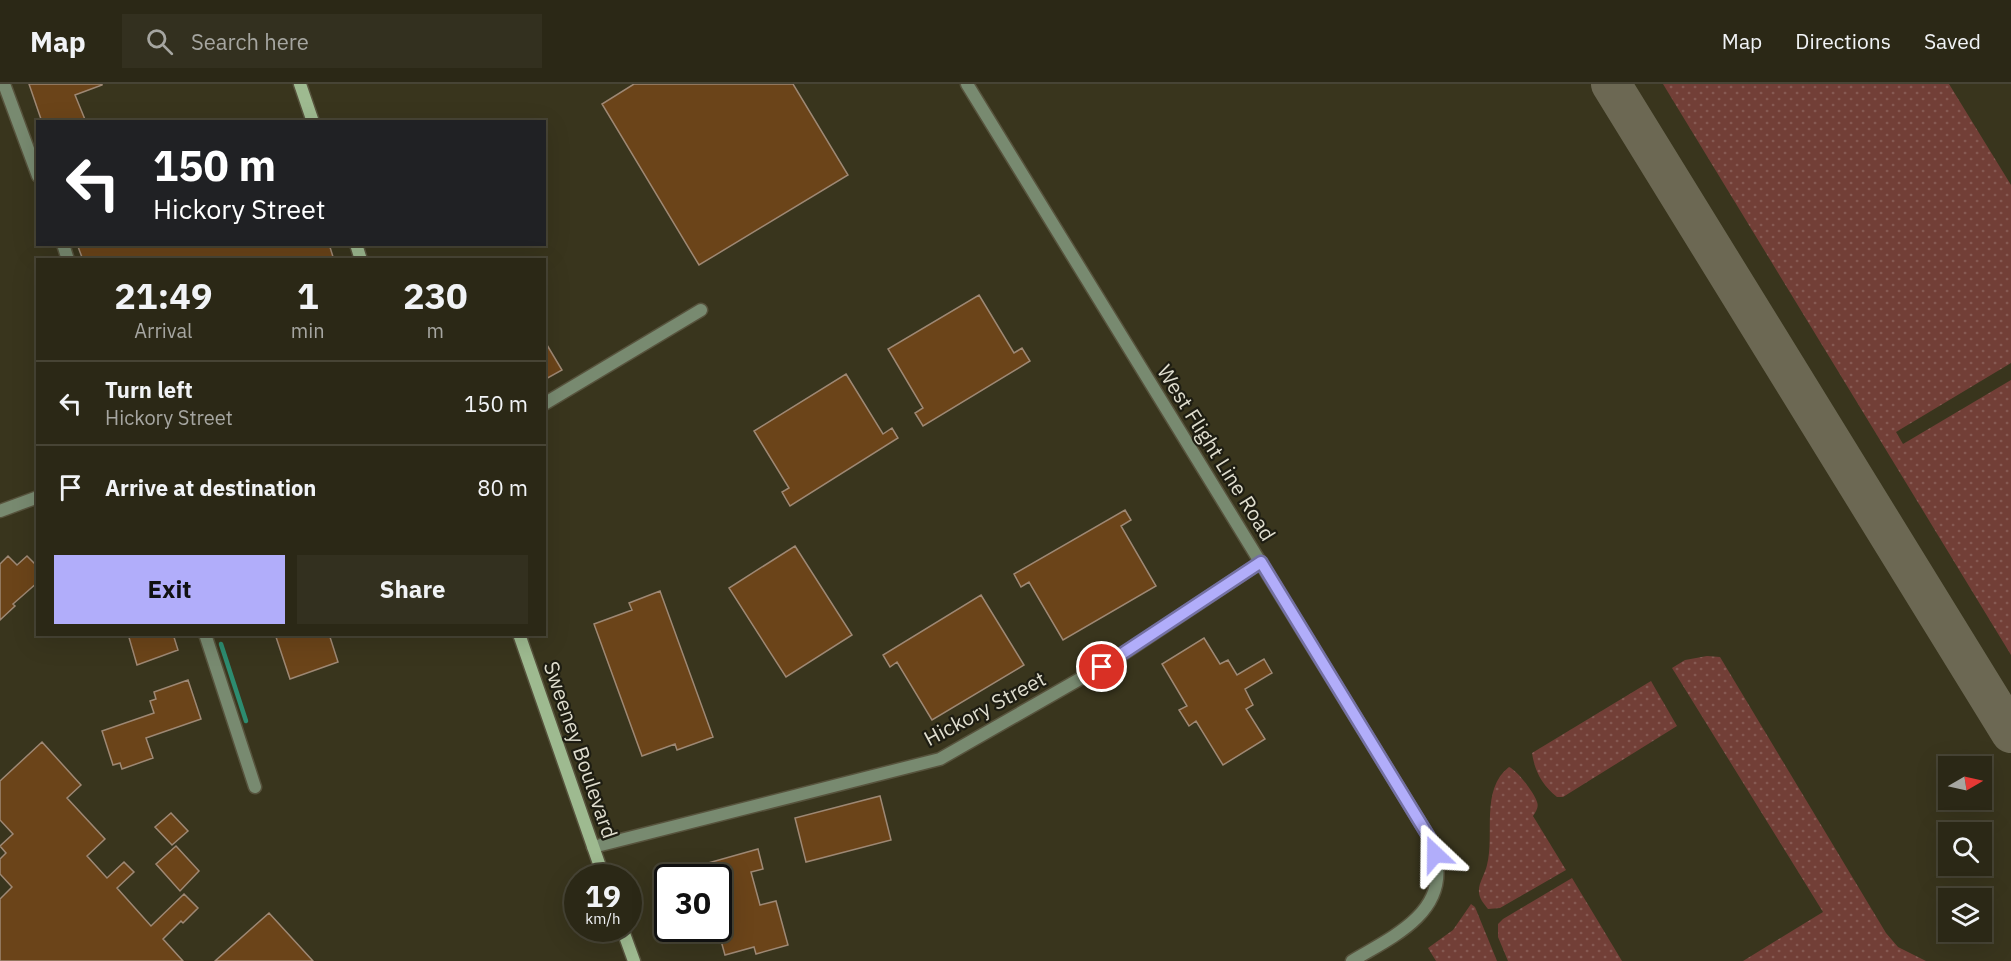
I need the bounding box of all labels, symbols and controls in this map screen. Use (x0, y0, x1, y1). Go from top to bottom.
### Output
search box (122, 14, 542, 68)
text: Map (30, 23, 86, 60)
icon: search (143, 25, 176, 58)
text: Search here (191, 27, 309, 56)
text: Map (1722, 27, 1762, 55)
text: Directions (1795, 27, 1891, 55)
text: Saved (1924, 27, 1981, 55)
text: 150 m (153, 138, 276, 193)
icon: left (54, 144, 132, 222)
text: Hickory Street (153, 191, 325, 226)
text: 21:49 (114, 272, 213, 319)
text: 1 (297, 272, 319, 319)
text: 230 (403, 272, 468, 319)
text: Arrival (134, 317, 193, 344)
text: min (291, 317, 325, 344)
text: m (427, 317, 444, 344)
street label: West Flight Line Road (1151, 359, 1282, 546)
text: Turn left (105, 375, 193, 404)
icon: left (54, 387, 87, 420)
text: 150 m (464, 389, 528, 418)
text: Hickory Street (105, 404, 233, 431)
icon: arrive (54, 471, 87, 504)
text: Arrive at destination (105, 473, 316, 502)
text: 80 m (477, 473, 528, 502)
button: Exit (54, 555, 285, 624)
button: Share (297, 555, 528, 624)
pin (1076, 641, 1127, 692)
icon: arrive (1085, 650, 1118, 683)
street label: Sweeney Boulevard (537, 657, 624, 842)
street label: Hickory Street (919, 664, 1050, 752)
north arrow (1938, 756, 1992, 810)
map controls (1938, 756, 1992, 942)
position arrow (1403, 822, 1467, 886)
button: search (1938, 822, 1992, 876)
speed limit sign: 30 (654, 864, 732, 942)
text: 19 (585, 876, 621, 915)
button: layers (1938, 888, 1992, 942)
text: km/h (585, 909, 621, 928)

